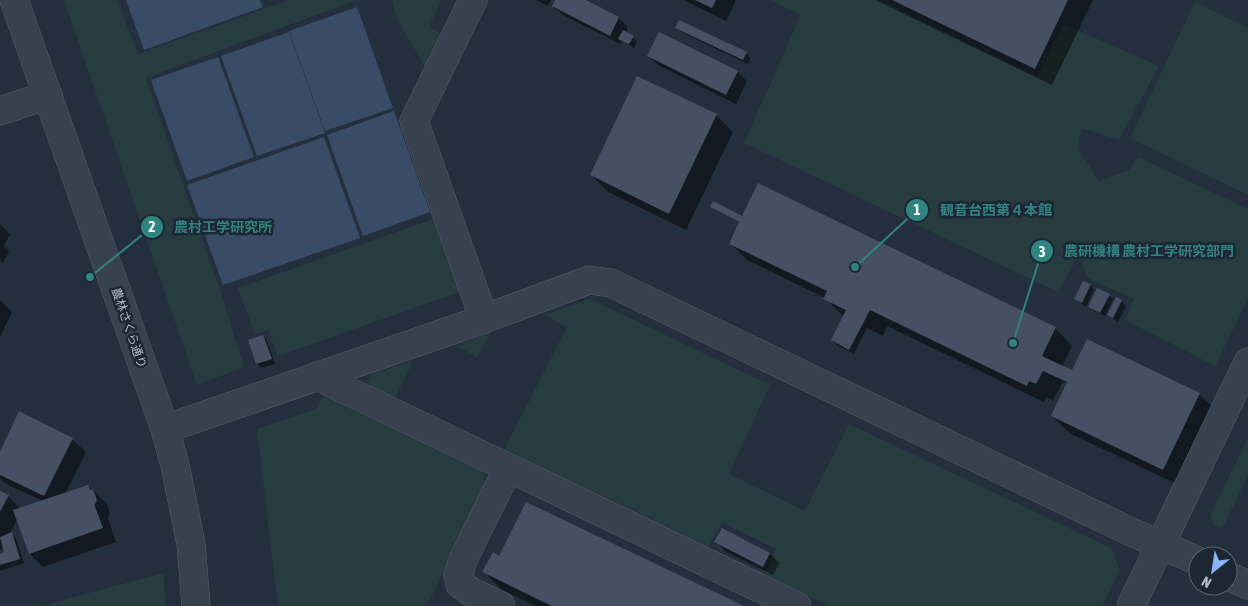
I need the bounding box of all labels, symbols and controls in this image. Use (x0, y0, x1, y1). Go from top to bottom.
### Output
callout: 観音台西第４本館 (905, 195, 1062, 224)
text: 1 (913, 201, 921, 218)
text: 観音台西第４本館 (940, 202, 1052, 218)
callout: 農村工学研究所 (139, 212, 282, 241)
text: 2 (148, 218, 156, 235)
text: 農村工学研究所 (174, 219, 272, 235)
callout: 農研機構 農村工学研究部門 (1029, 237, 1244, 266)
text: 3 (1038, 243, 1046, 260)
text: 農研機構 農村工学研究部門 (1064, 243, 1234, 259)
street label: 農林さくら通り (109, 286, 149, 370)
north arrow (1188, 546, 1238, 596)
text: N (1199, 573, 1214, 591)

